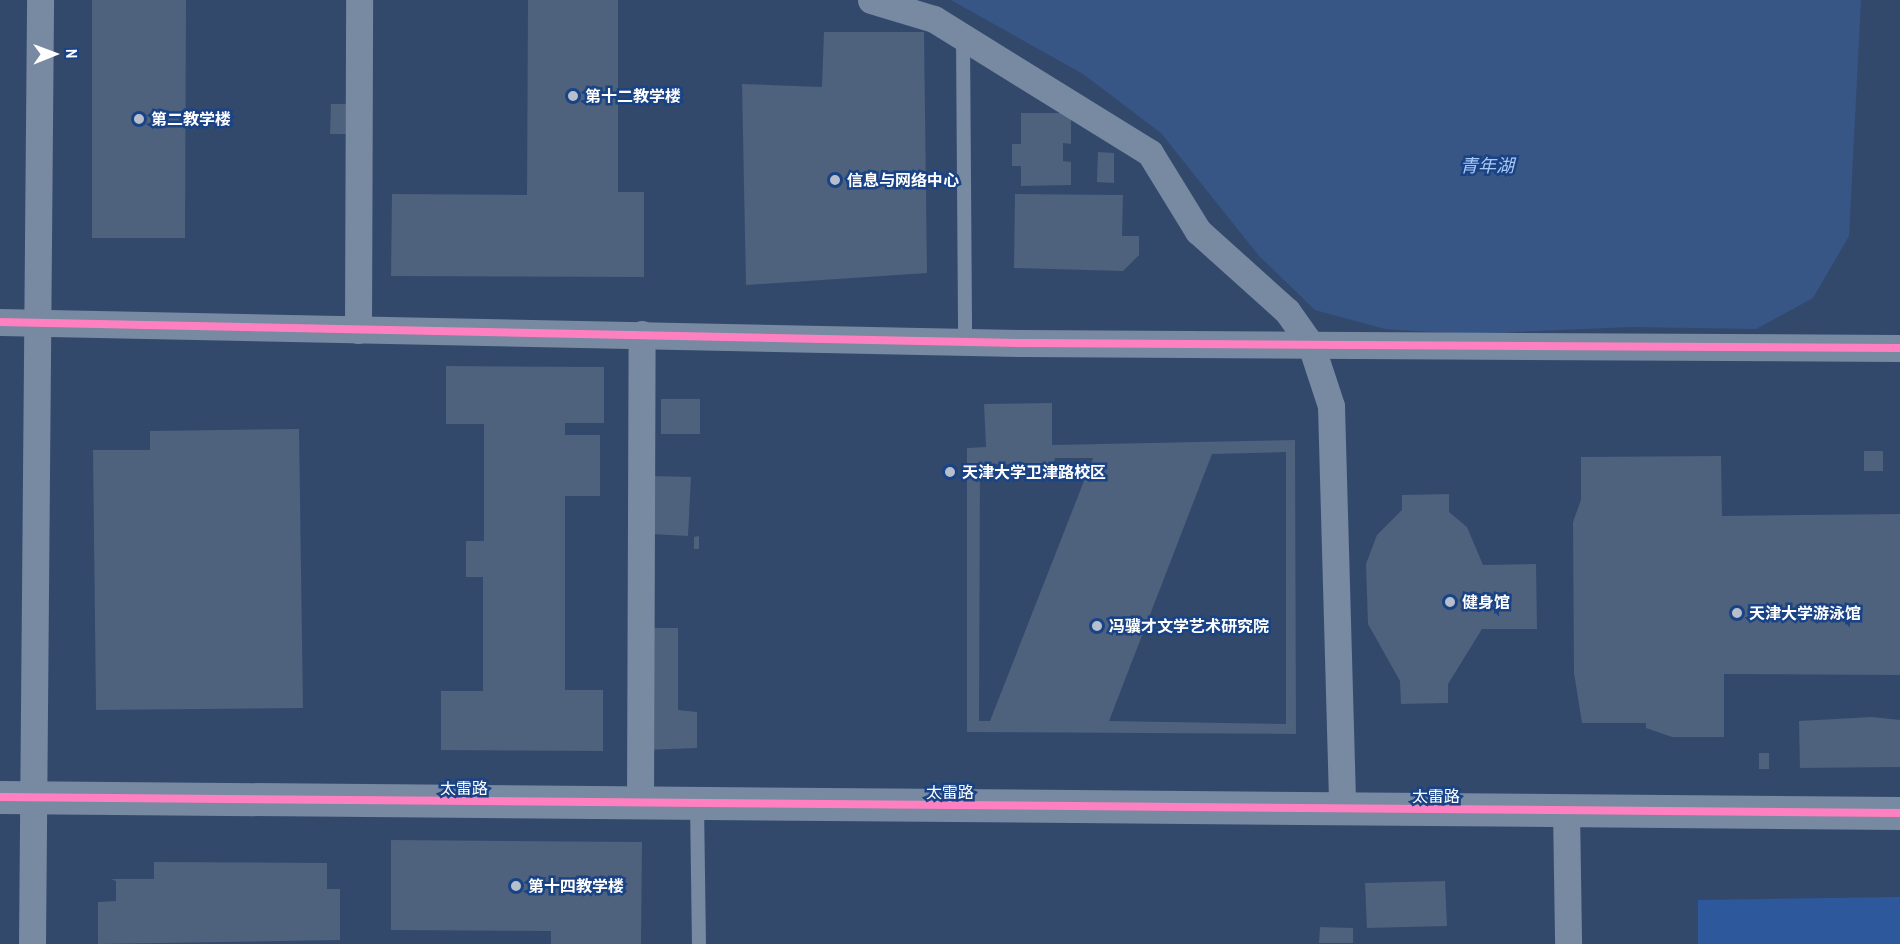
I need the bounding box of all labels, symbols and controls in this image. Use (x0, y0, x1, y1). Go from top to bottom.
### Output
north arrow (24, 24, 84, 84)
text: N (61, 49, 83, 59)
place label: 第十二教学楼 (585, 86, 681, 106)
marker: 第十二教学楼 (566, 89, 580, 103)
place label: 第二教学楼 (151, 109, 231, 129)
marker: 第二教学楼 (132, 112, 146, 126)
water label: 青年湖 (1460, 155, 1514, 177)
place label: 信息与网络中心 (847, 170, 959, 190)
marker: 信息与网络中心 (828, 173, 842, 187)
place label: 天津大学卫津路校区 (962, 462, 1106, 482)
marker: 天津大学卫津路校区 (943, 465, 957, 479)
place label: 健身馆 (1462, 592, 1510, 612)
marker: 健身馆 (1443, 595, 1457, 609)
place label: 天津大学游泳馆 (1749, 603, 1861, 623)
marker: 天津大学游泳馆 (1730, 606, 1744, 620)
place label: 冯骥才文学艺术研究院 (1109, 616, 1269, 636)
marker: 冯骥才文学艺术研究院 (1090, 619, 1104, 633)
street label: 太雷路 (440, 778, 488, 798)
street label: 太雷路 (926, 782, 974, 802)
street label: 太雷路 (1412, 786, 1460, 806)
place label: 第十四教学楼 (528, 876, 624, 896)
marker: 第十四教学楼 (509, 879, 523, 893)

